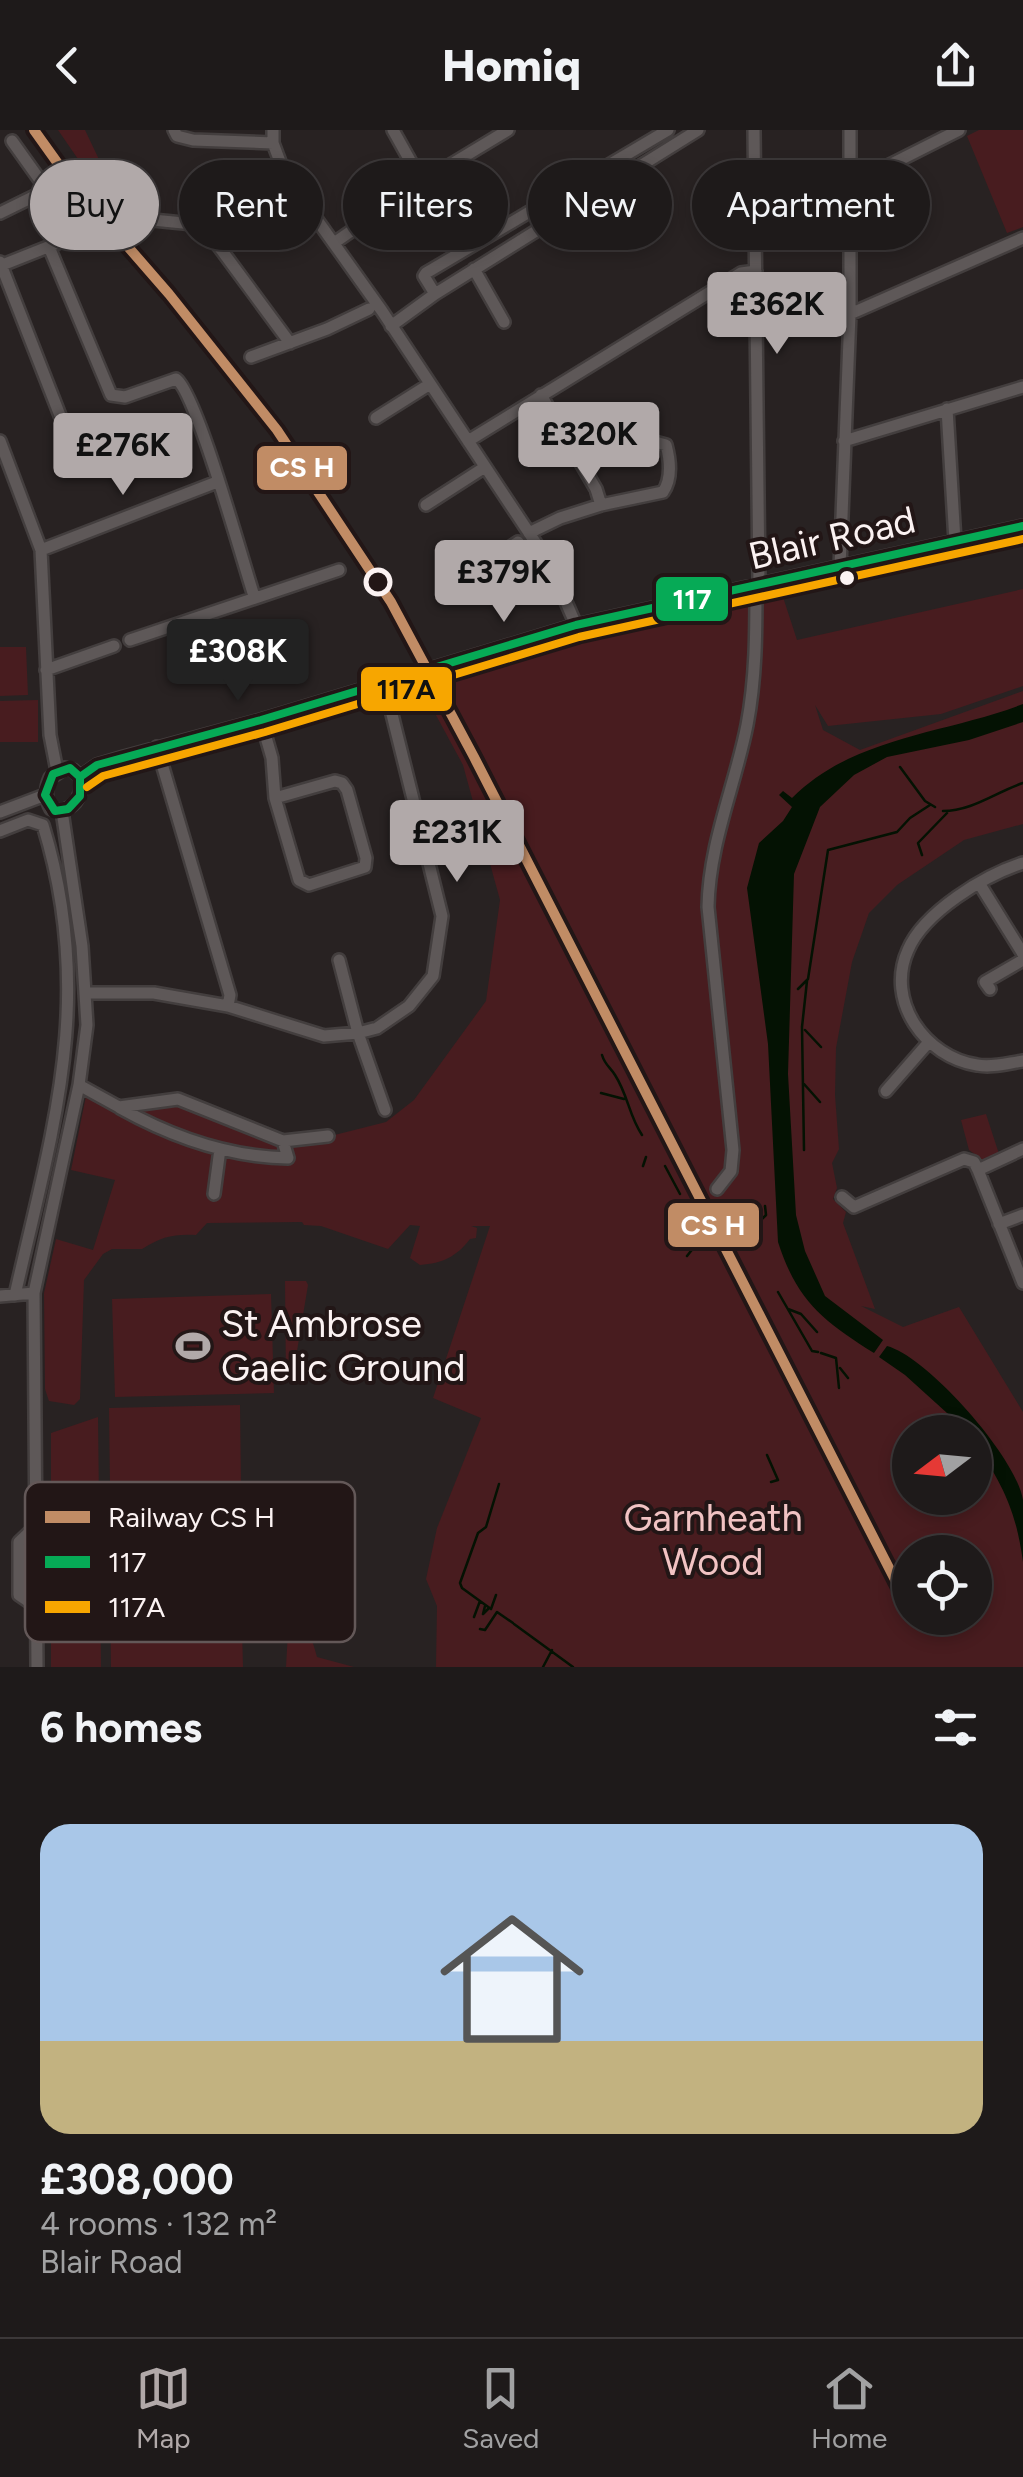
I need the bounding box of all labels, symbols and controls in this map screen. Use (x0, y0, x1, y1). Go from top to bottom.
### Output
icon: back (40, 38, 95, 93)
text: Homiq (442, 38, 581, 92)
icon: share (928, 38, 983, 93)
chip: Buy (30, 160, 159, 250)
chip: Rent (179, 160, 323, 250)
chip: Filters (343, 160, 508, 250)
chip: New (528, 160, 672, 250)
chip: Apartment (692, 160, 930, 250)
pin: £362K (707, 272, 847, 357)
text: £362K (729, 285, 825, 323)
pin: £320K (519, 402, 659, 487)
pin: £276K (53, 413, 193, 498)
text: £320K (540, 415, 638, 453)
text: £276K (75, 426, 171, 464)
line badge: CS H (255, 444, 349, 492)
text: CS H (270, 450, 334, 484)
street label: Blair Road (744, 497, 920, 579)
pin: £379K (434, 540, 574, 625)
text: £379K (457, 553, 551, 591)
unlabelled marker (837, 568, 857, 588)
unlabelled marker (365, 569, 391, 595)
line badge: 117 (654, 575, 730, 623)
text: 117 (672, 582, 712, 616)
pin: £308K (168, 619, 308, 704)
text: £308K (189, 632, 287, 670)
line badge: 117A (359, 665, 454, 713)
text: 117A (376, 672, 436, 706)
pin: £231K (387, 800, 527, 885)
text: £231K (412, 813, 502, 851)
line badge: CS H (666, 1201, 761, 1249)
text: CS H (681, 1208, 745, 1242)
place label: St Ambrose Gaelic Ground (221, 1301, 466, 1391)
sports icon: St Ambrose Gaelic Ground (174, 1327, 212, 1365)
north arrow (892, 1415, 992, 1515)
map controls (892, 1415, 992, 1635)
legend (25, 1482, 355, 1642)
park label: Garnheath Wood (623, 1495, 803, 1585)
text: Railway CS H (108, 1500, 275, 1534)
button: locate (892, 1535, 992, 1635)
text: 117 (108, 1545, 146, 1579)
text: 117A (108, 1590, 165, 1624)
icon: filters (928, 1700, 983, 1755)
text: 6 homes (40, 1702, 202, 1753)
icon: home (422, 1889, 602, 2069)
text: £308,000 (40, 2154, 234, 2205)
text: 4 rooms · 132 m² (40, 2205, 277, 2243)
text: Blair Road (40, 2243, 183, 2281)
tab: Map (136, 2361, 191, 2455)
tab: Saved (462, 2361, 539, 2455)
tab: Home (811, 2361, 887, 2455)

